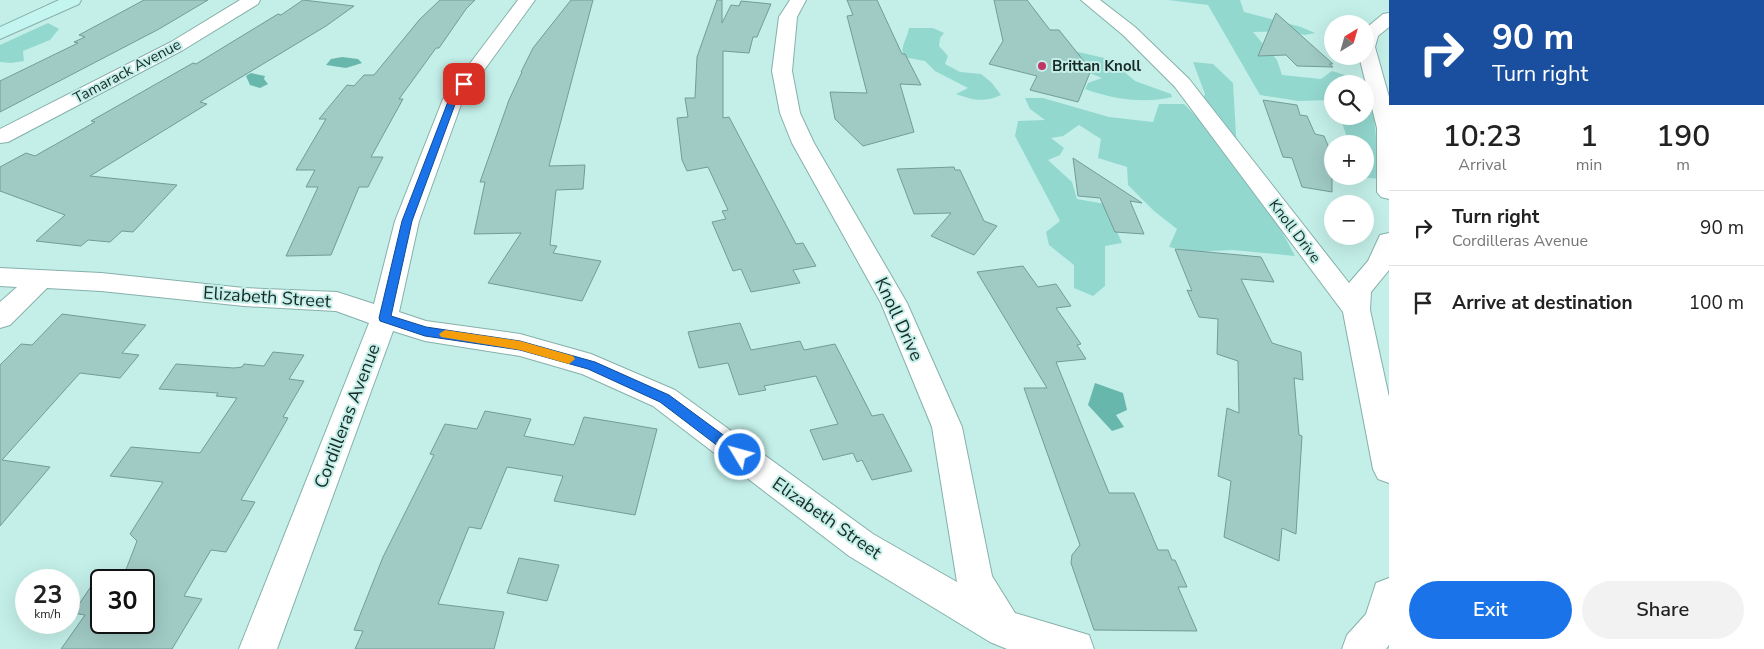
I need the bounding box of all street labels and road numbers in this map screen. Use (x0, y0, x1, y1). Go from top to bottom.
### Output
street label: Tamarack Avenue (70, 34, 184, 108)
street label: Knoll Drive (1265, 195, 1325, 267)
street label: Knoll Drive (869, 273, 929, 365)
street label: Elizabeth Street (202, 281, 332, 313)
street label: Cordilleras Avenue (308, 340, 386, 492)
street label: Elizabeth Street (768, 471, 887, 565)

